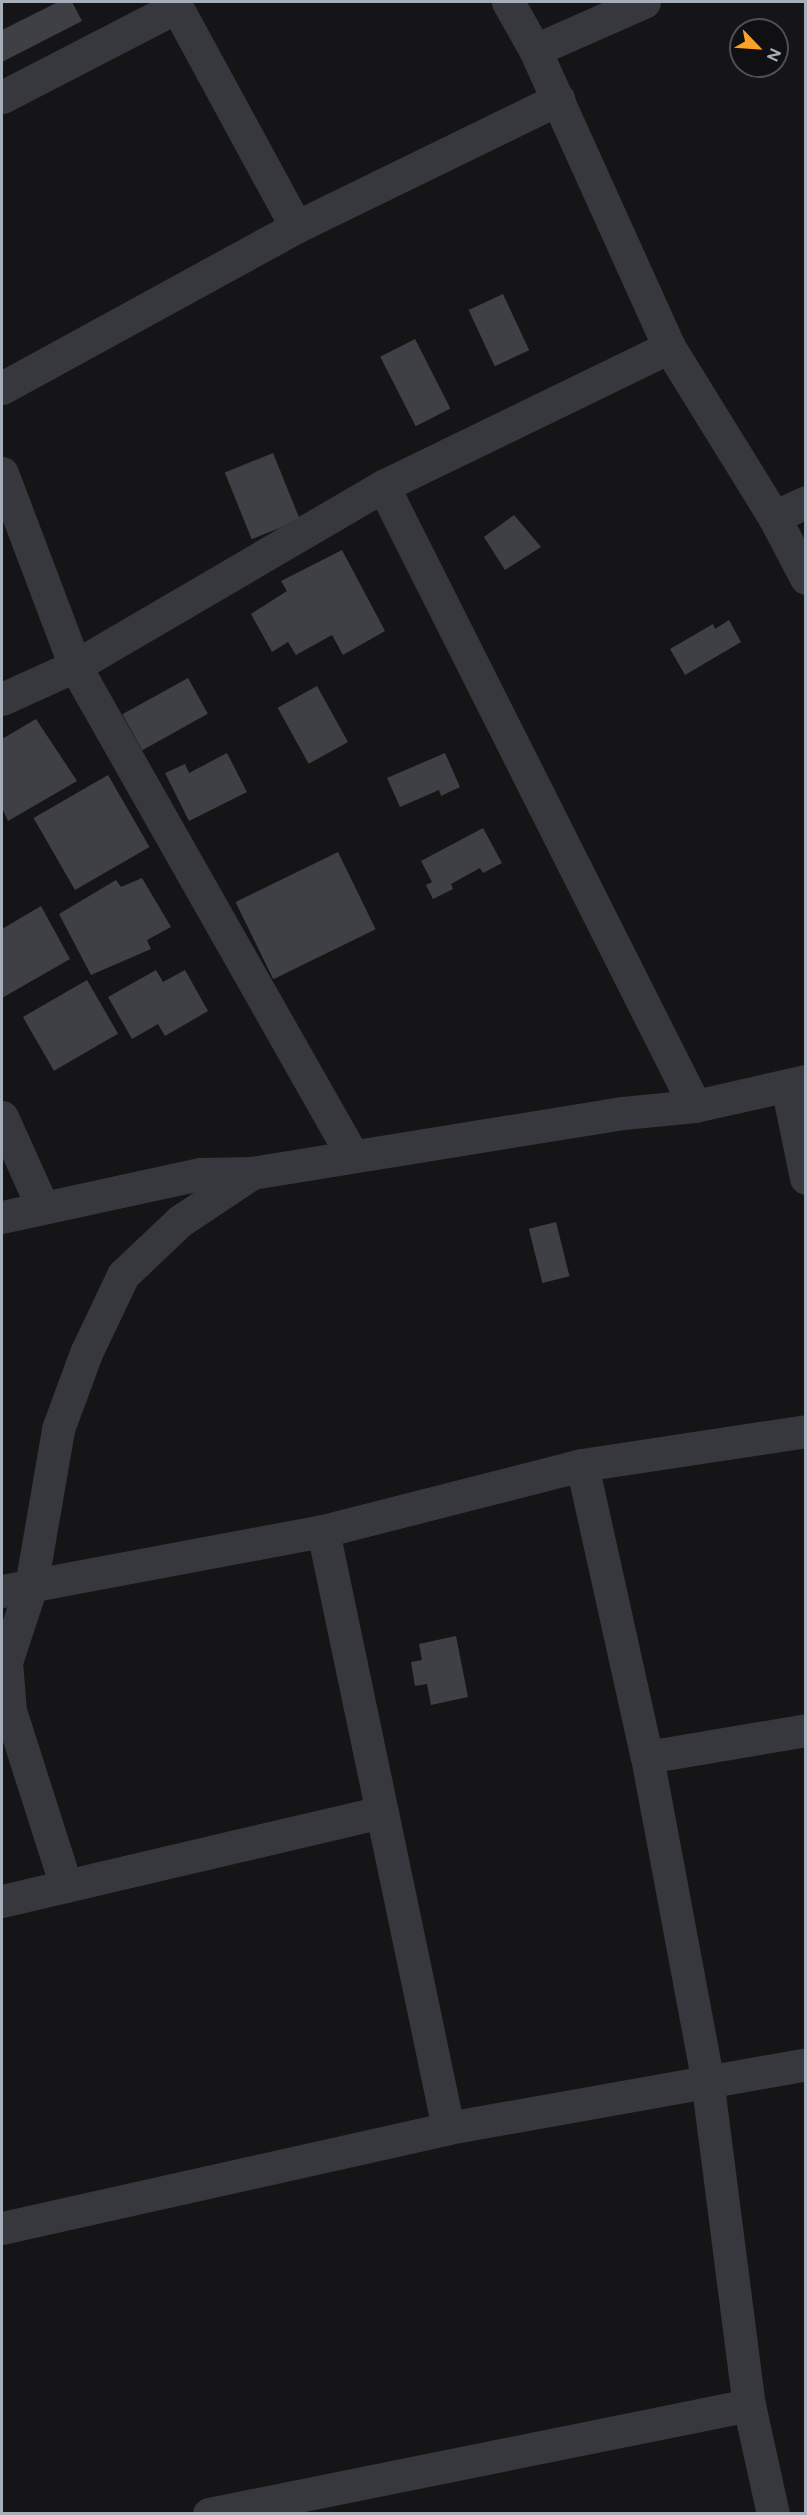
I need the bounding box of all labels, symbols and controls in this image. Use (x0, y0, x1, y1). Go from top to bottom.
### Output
north arrow (729, 18, 789, 78)
text: N (763, 45, 785, 65)

